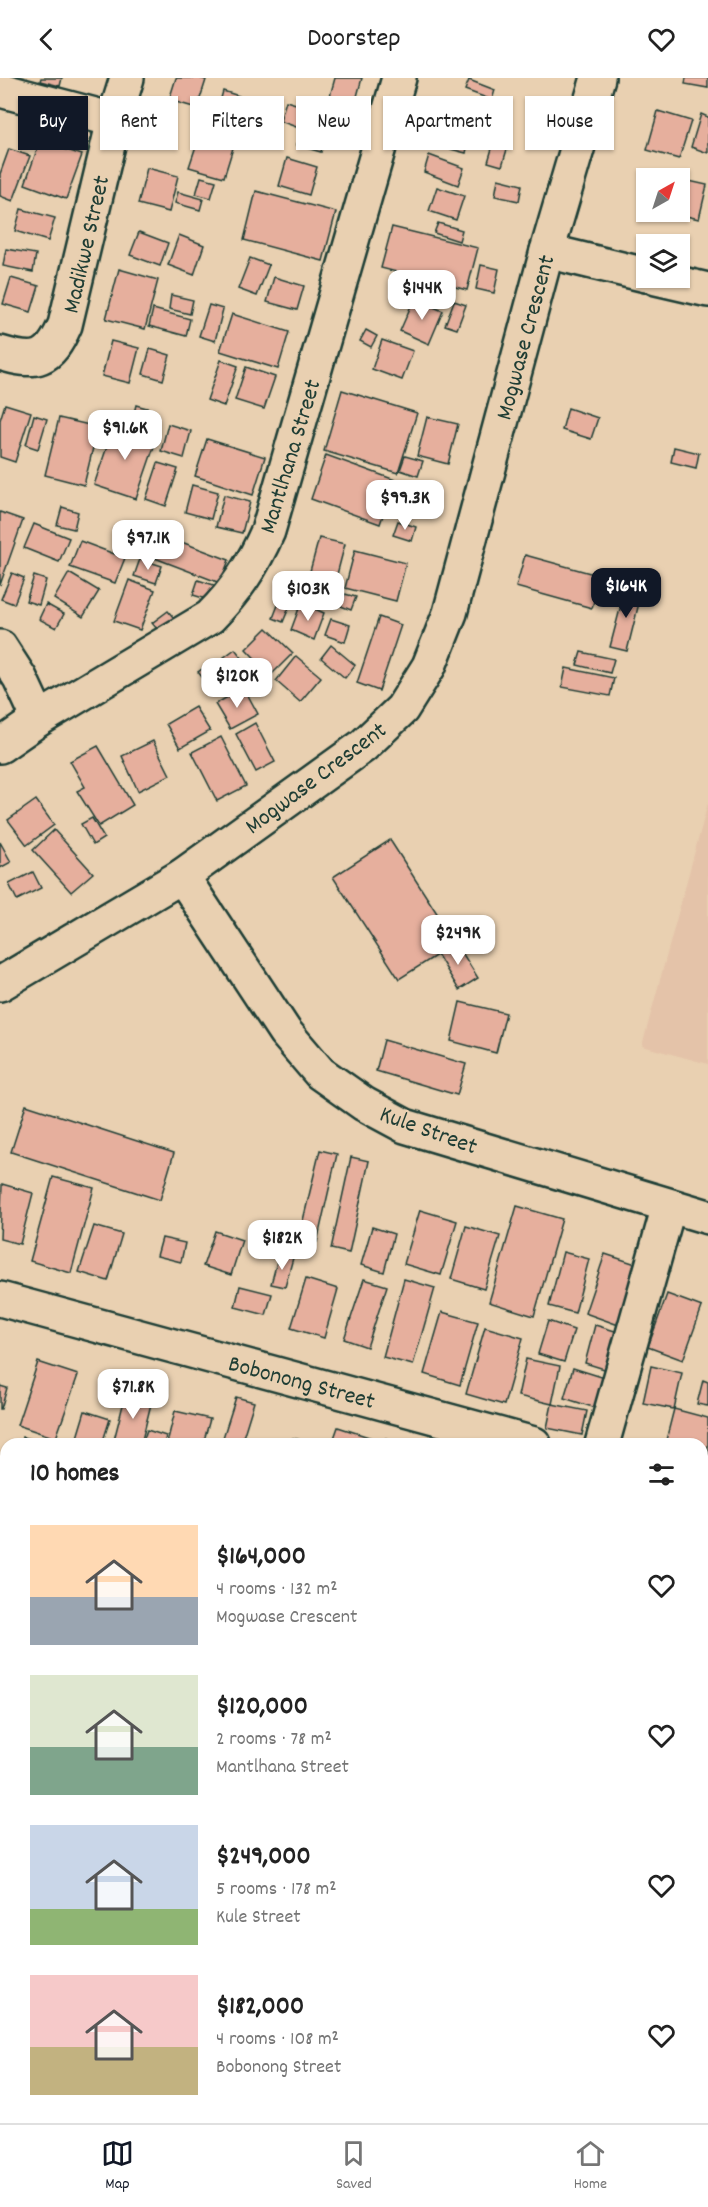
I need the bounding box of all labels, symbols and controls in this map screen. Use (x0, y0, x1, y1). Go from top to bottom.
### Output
text: Doorstep (307, 20, 401, 59)
icon: back (30, 23, 63, 56)
icon: heart (645, 23, 678, 56)
chip: Buy (18, 96, 88, 150)
chip: Rent (100, 96, 178, 150)
chip: Filters (190, 96, 284, 150)
chip: New (296, 96, 371, 150)
chip: Apartment (383, 96, 513, 150)
chip: House (525, 96, 614, 150)
north arrow (636, 168, 690, 222)
map controls (636, 168, 690, 288)
street label: Madikwe Street (56, 172, 120, 317)
button: layers (636, 234, 690, 288)
street label: Mogwase Crescent (489, 251, 565, 424)
pin: $144K (380, 270, 464, 321)
text: $144K (402, 275, 442, 303)
street label: Mantlhana Street (252, 376, 331, 538)
pin: $91.6K (76, 410, 174, 461)
text: $91.6K (102, 415, 148, 443)
pin: $99.3K (356, 480, 454, 531)
text: $99.3K (380, 485, 430, 513)
pin: $97.1K (99, 520, 197, 571)
text: $97.1K (126, 525, 170, 553)
pin: $164K (584, 568, 668, 619)
pin: $103K (266, 571, 350, 622)
text: $164K (605, 573, 647, 601)
text: $103K (286, 576, 330, 604)
pin: $120K (195, 658, 279, 709)
text: $120K (215, 663, 259, 691)
street label: Mogwase Crescent (239, 715, 395, 844)
pin: $249K (416, 915, 500, 966)
text: $249K (435, 920, 481, 948)
street label: Kule Street (374, 1098, 482, 1165)
pin: $182K (240, 1220, 324, 1271)
text: $182K (262, 1225, 302, 1253)
street label: Bobonong Street (224, 1348, 378, 1420)
pin: $71.8K (84, 1369, 182, 1420)
text: $71.8K (112, 1374, 154, 1402)
text: 10 homes (30, 1456, 120, 1493)
icon: filters (645, 1458, 678, 1491)
text: $164,000 (216, 1539, 306, 1576)
icon: home (78, 1549, 150, 1621)
icon: heart (645, 1569, 678, 1602)
text: 4 rooms · 132 m² (216, 1576, 338, 1604)
text: Mogwase Crescent (216, 1604, 357, 1632)
text: $120,000 (216, 1689, 308, 1726)
icon: home (78, 1699, 150, 1771)
icon: heart (645, 1719, 678, 1752)
text: 2 rooms · 78 m² (216, 1726, 332, 1754)
text: Mantlhana Street (216, 1754, 349, 1782)
text: $249,000 (216, 1839, 311, 1876)
icon: home (78, 1849, 150, 1921)
icon: heart (645, 1869, 678, 1902)
text: 5 rooms · 178 m² (216, 1876, 337, 1904)
text: Kule Street (216, 1904, 301, 1932)
text: $182,000 (216, 1989, 304, 2026)
icon: home (78, 1999, 150, 2071)
icon: heart (645, 2019, 678, 2052)
text: 4 rooms · 108 m² (216, 2026, 339, 2054)
text: Bobonong Street (216, 2054, 341, 2082)
tab: Map (101, 2137, 134, 2196)
tab: Saved (336, 2137, 372, 2196)
tab: Home (574, 2137, 607, 2196)

